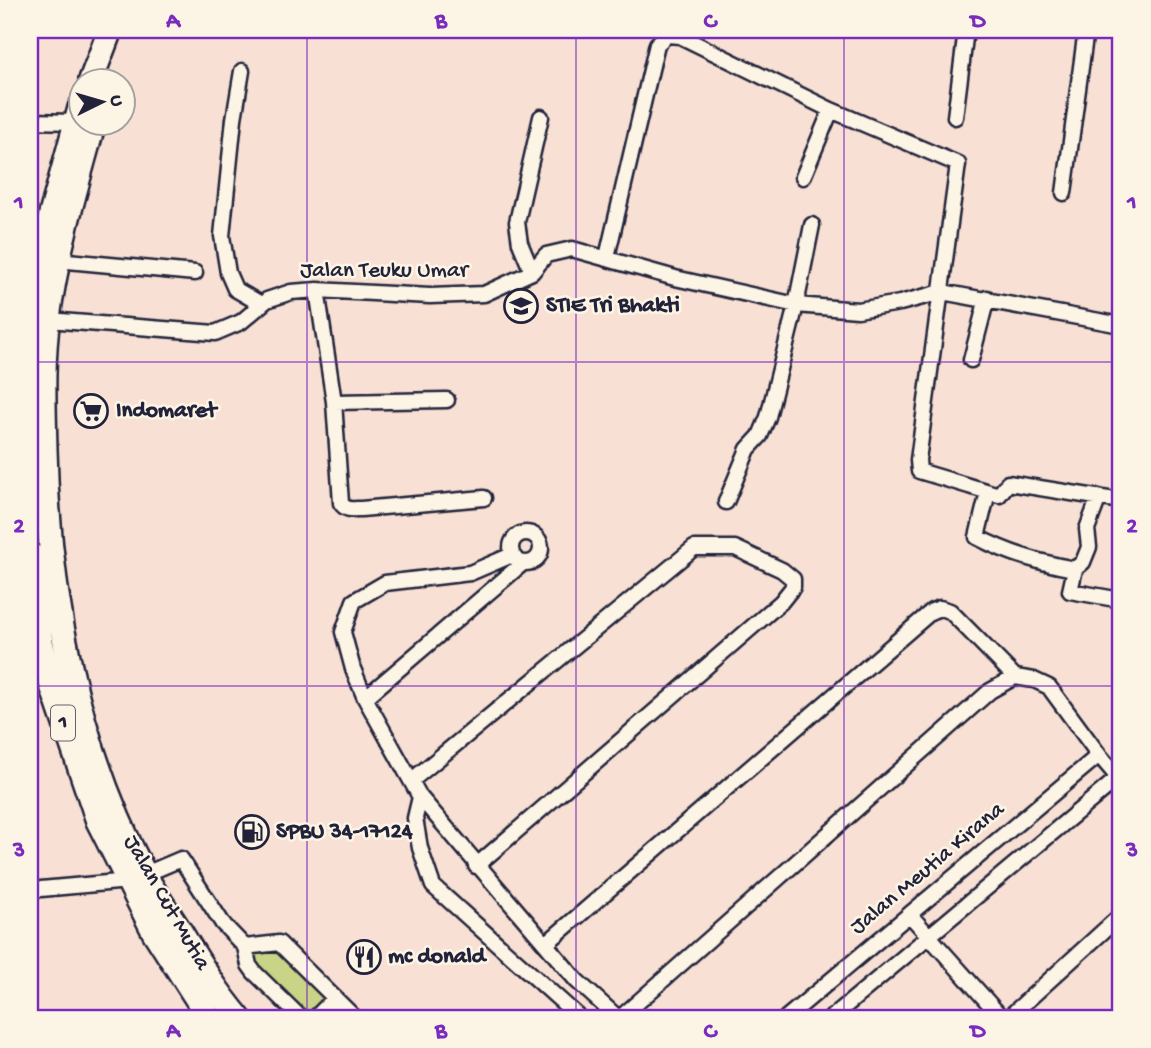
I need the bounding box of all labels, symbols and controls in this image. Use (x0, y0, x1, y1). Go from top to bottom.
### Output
text: A (165, 9, 181, 36)
text: B (434, 9, 448, 36)
text: C (704, 9, 719, 36)
text: D (969, 9, 987, 36)
north arrow (66, 66, 136, 136)
text: U (104, 94, 127, 107)
text: 1 (13, 190, 24, 217)
text: 1 (1126, 190, 1137, 217)
street label: Jalan Teuku Umar (300, 258, 470, 285)
school or university icon: STIE Tri Bhakti (502, 287, 540, 325)
place label: STIE Tri Bhakti (546, 293, 680, 320)
supermarket icon: Indomaret (72, 392, 110, 430)
place label: Indomaret (116, 398, 219, 425)
text: 2 (13, 514, 25, 541)
text: 2 (1126, 514, 1138, 541)
road number: 1 (51, 706, 75, 740)
street label: Jalan Meutia Kirana (846, 796, 1011, 941)
fuel station icon: SPBU 34-17124 (233, 813, 271, 851)
place label: SPBU 34-17124 (276, 819, 413, 846)
street label: Jalan Cut Mutia (117, 831, 216, 976)
text: 3 (12, 838, 25, 865)
text: 3 (1125, 838, 1138, 865)
restaurant icon: mc donald (345, 938, 383, 976)
place label: mc donald (388, 944, 488, 971)
text: A (165, 1019, 181, 1046)
text: B (434, 1019, 448, 1046)
text: C (704, 1019, 719, 1046)
text: D (969, 1019, 987, 1046)

